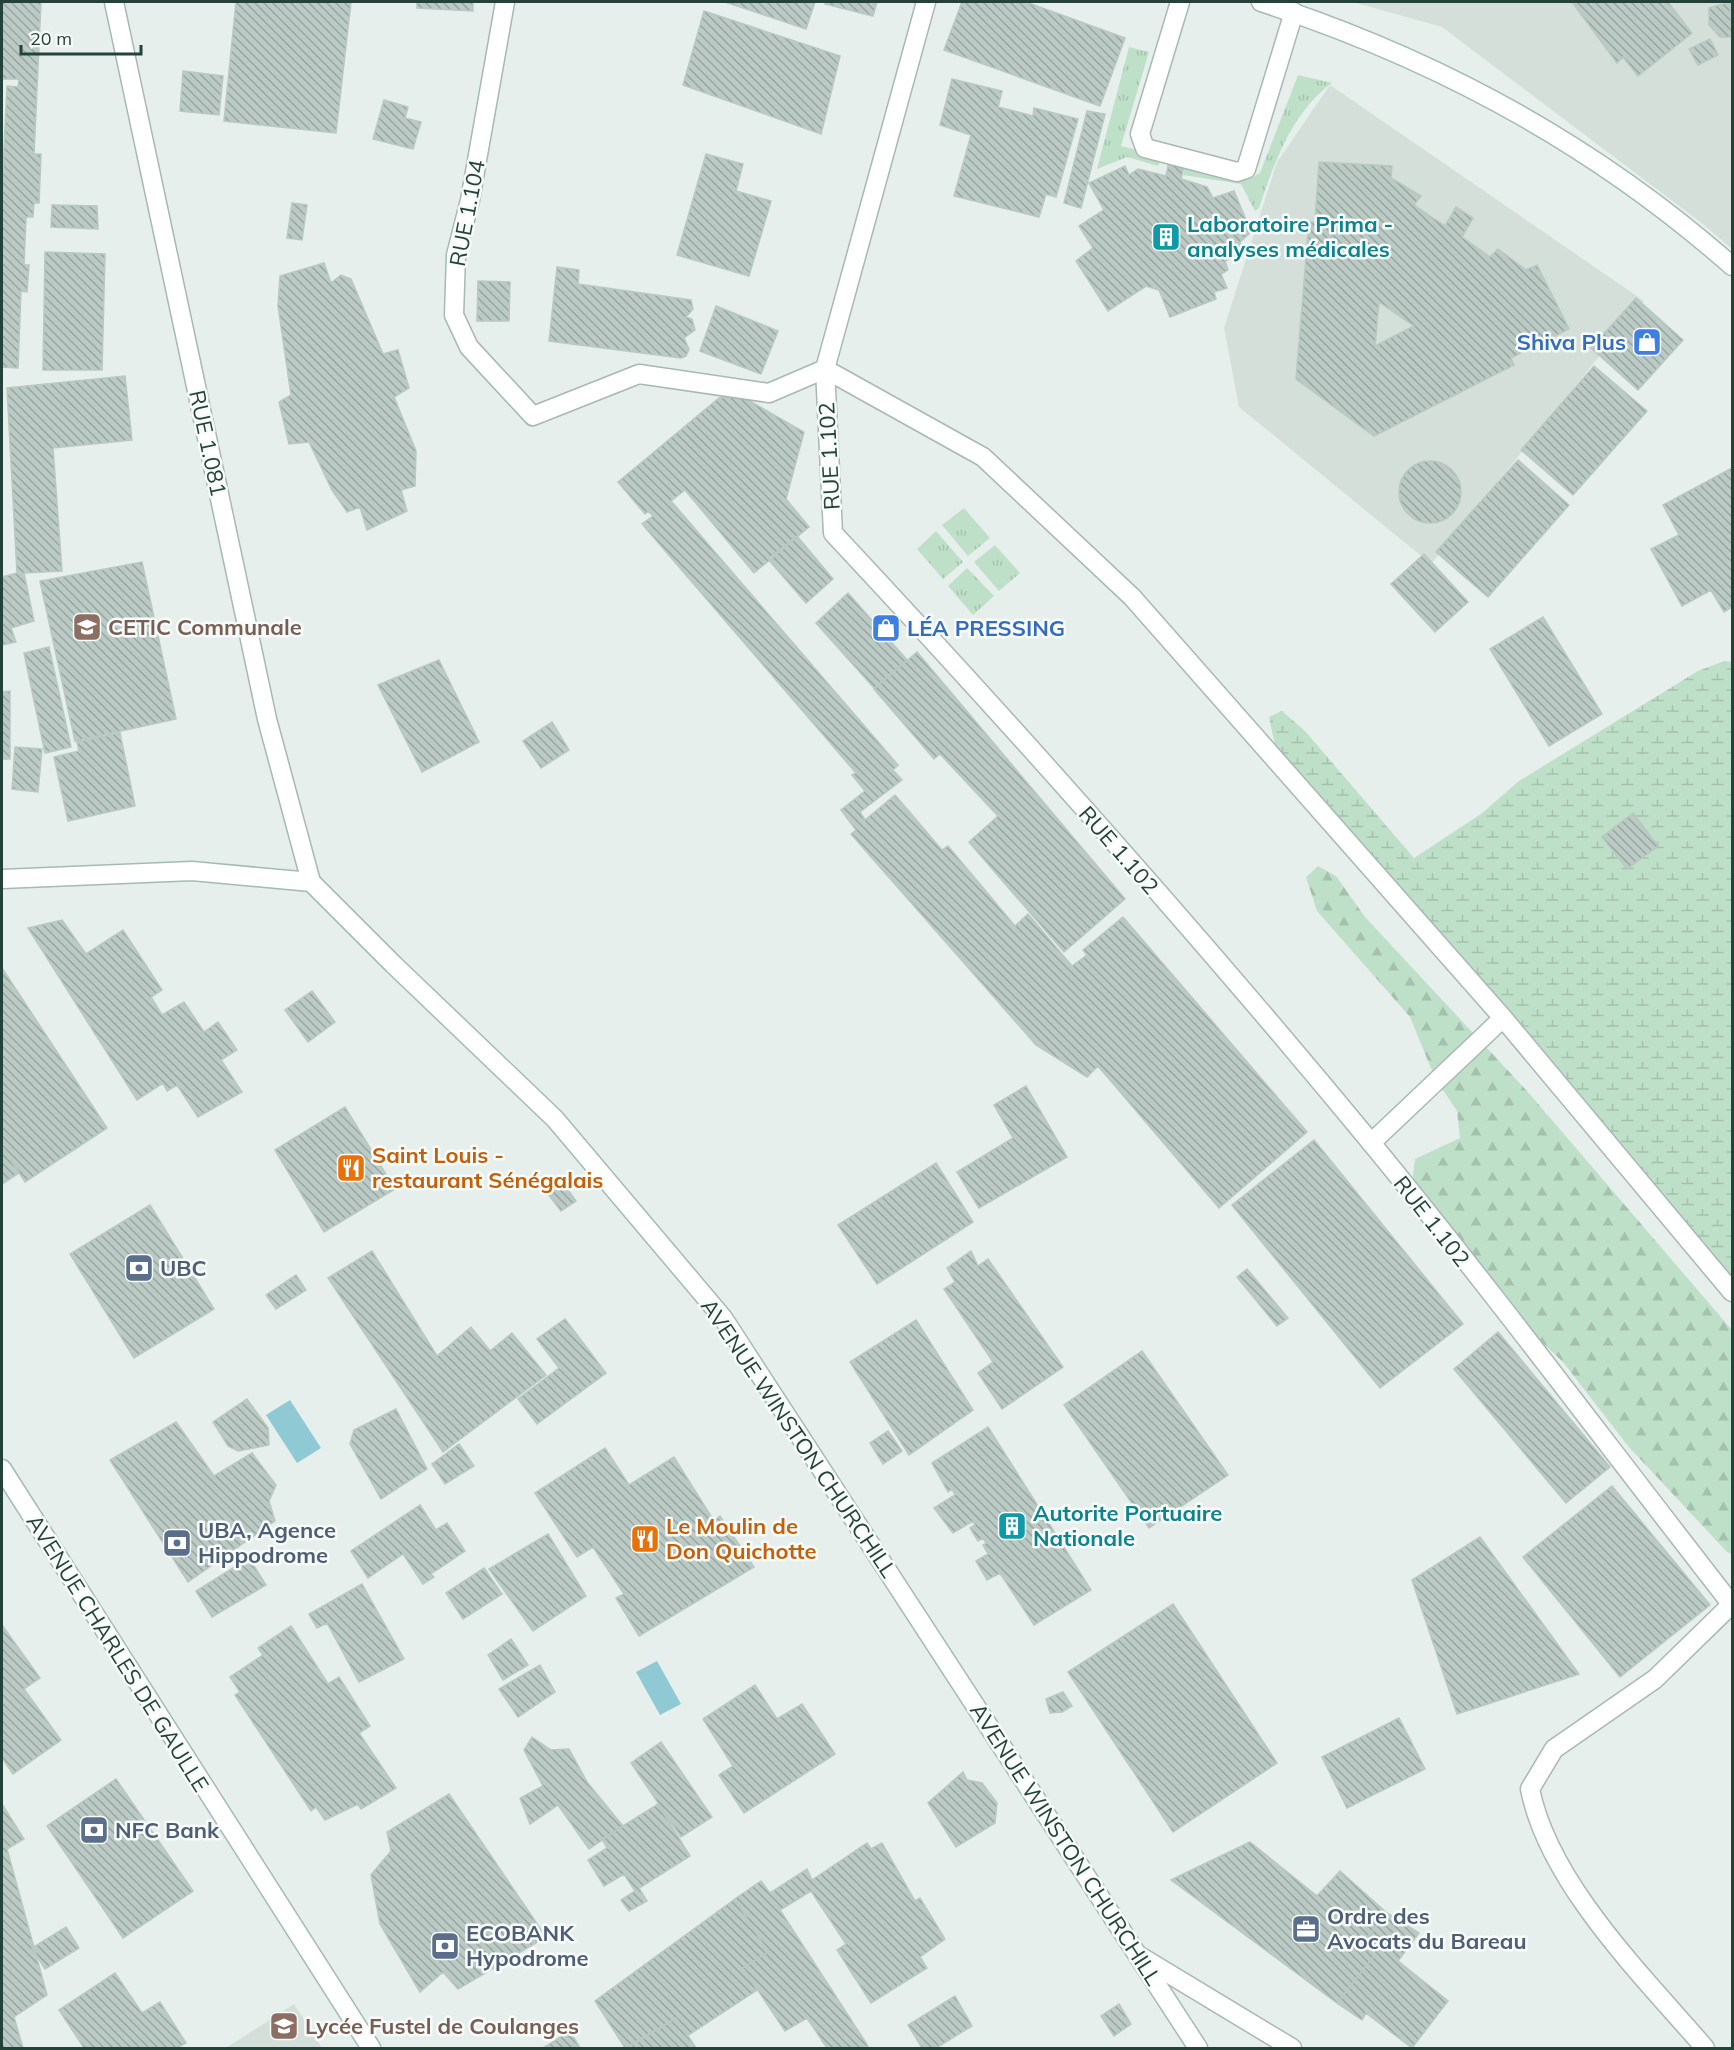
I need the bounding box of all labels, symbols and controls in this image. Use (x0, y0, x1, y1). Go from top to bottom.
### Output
scale bar (21, 18, 141, 56)
text: 20 m (30, 27, 72, 50)
street label: RUE 1.104 (443, 157, 491, 269)
place label: Laboratoire Prima - analyses médicales (1187, 210, 1393, 263)
building icon: Laboratoire Prima - analyses médicales (1150, 221, 1182, 253)
shop icon: Shiva Plus (1631, 326, 1663, 358)
place label: Shiva Plus (1517, 328, 1626, 356)
street label: RUE 1.081 (183, 387, 233, 499)
street label: RUE 1.102 (812, 401, 846, 511)
school or university icon: CETIC Communale (71, 611, 103, 643)
shop icon: LÉA PRESSING (870, 612, 902, 644)
place label: CETIC Communale (108, 613, 302, 641)
place label: LÉA PRESSING (907, 614, 1065, 642)
street label: RUE 1.102 (1073, 800, 1165, 900)
place label: Saint Louis - restaurant Sénégalais (372, 1141, 603, 1194)
restaurant icon: Saint Louis - restaurant Sénégalais (335, 1152, 367, 1184)
street label: RUE 1.102 (1388, 1170, 1476, 1272)
bank icon: UBC (123, 1252, 155, 1284)
place label: UBC (160, 1254, 207, 1282)
street label: AVENUE WINSTON CHURCHILL (695, 1293, 903, 1583)
place label: Autorite Portuaire Nationale (1033, 1499, 1222, 1552)
street label: AVENUE CHARLES DE GAULLE (21, 1509, 215, 1797)
building icon: Autorite Portuaire Nationale (996, 1510, 1028, 1542)
place label: Le Moulin de Don Quichotte (666, 1512, 817, 1565)
place label: UBA, Agence Hippodrome (198, 1516, 336, 1569)
restaurant icon: Le Moulin de Don Quichotte (629, 1523, 661, 1555)
bank icon: UBA, Agence Hippodrome (161, 1527, 193, 1559)
street label: AVENUE WINSTON CHURCHILL (964, 1698, 1168, 1990)
bank icon: NFC Bank (78, 1814, 110, 1846)
place label: NFC Bank (115, 1816, 220, 1844)
place label: Ordre des Avocats du Bareau (1327, 1902, 1527, 1955)
office icon: Ordre des Avocats du Bareau (1290, 1913, 1322, 1945)
place label: ECOBANK Hypodrome (466, 1919, 589, 1972)
bank icon: ECOBANK Hypodrome (429, 1930, 461, 1962)
school or university icon: Lycée Fustel de Coulanges (268, 2010, 300, 2042)
place label: Lycée Fustel de Coulanges (305, 2012, 579, 2040)

